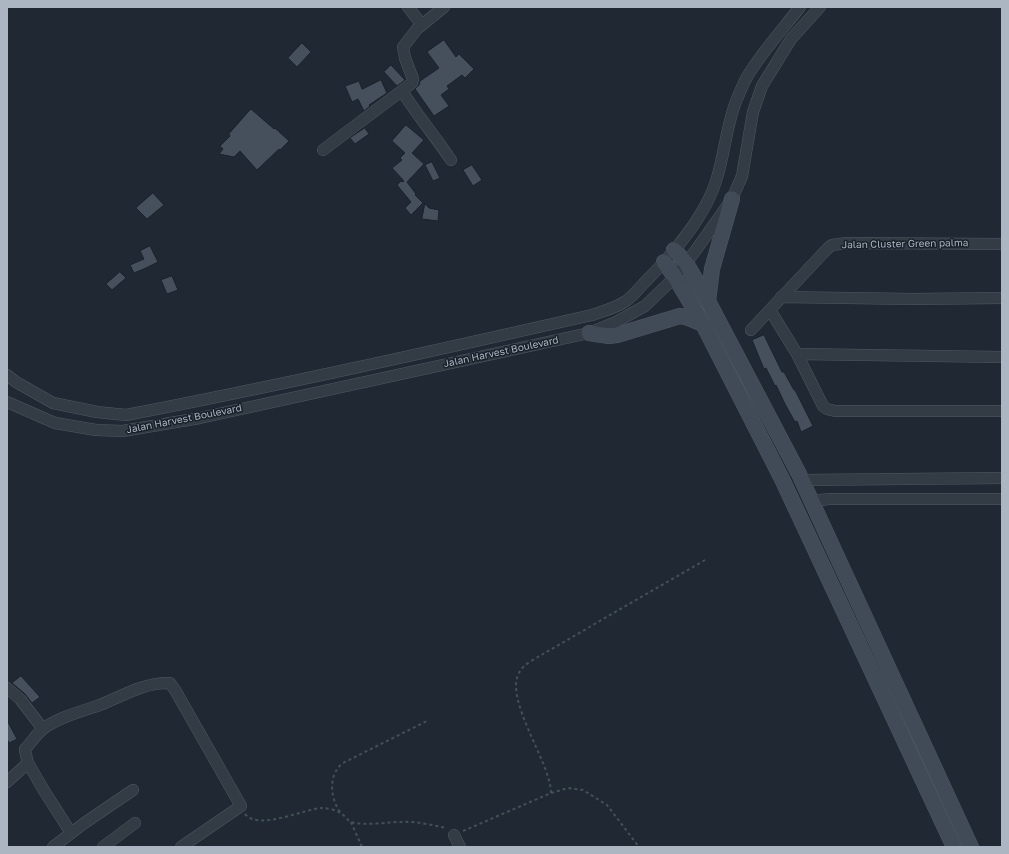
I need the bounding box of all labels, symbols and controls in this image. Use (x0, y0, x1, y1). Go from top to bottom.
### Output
street label: Jalan Cluster Green palma (841, 237, 969, 251)
street label: Jalan Harvest Boulevard (442, 334, 560, 370)
street label: Jalan Harvest Boulevard (125, 402, 243, 436)

